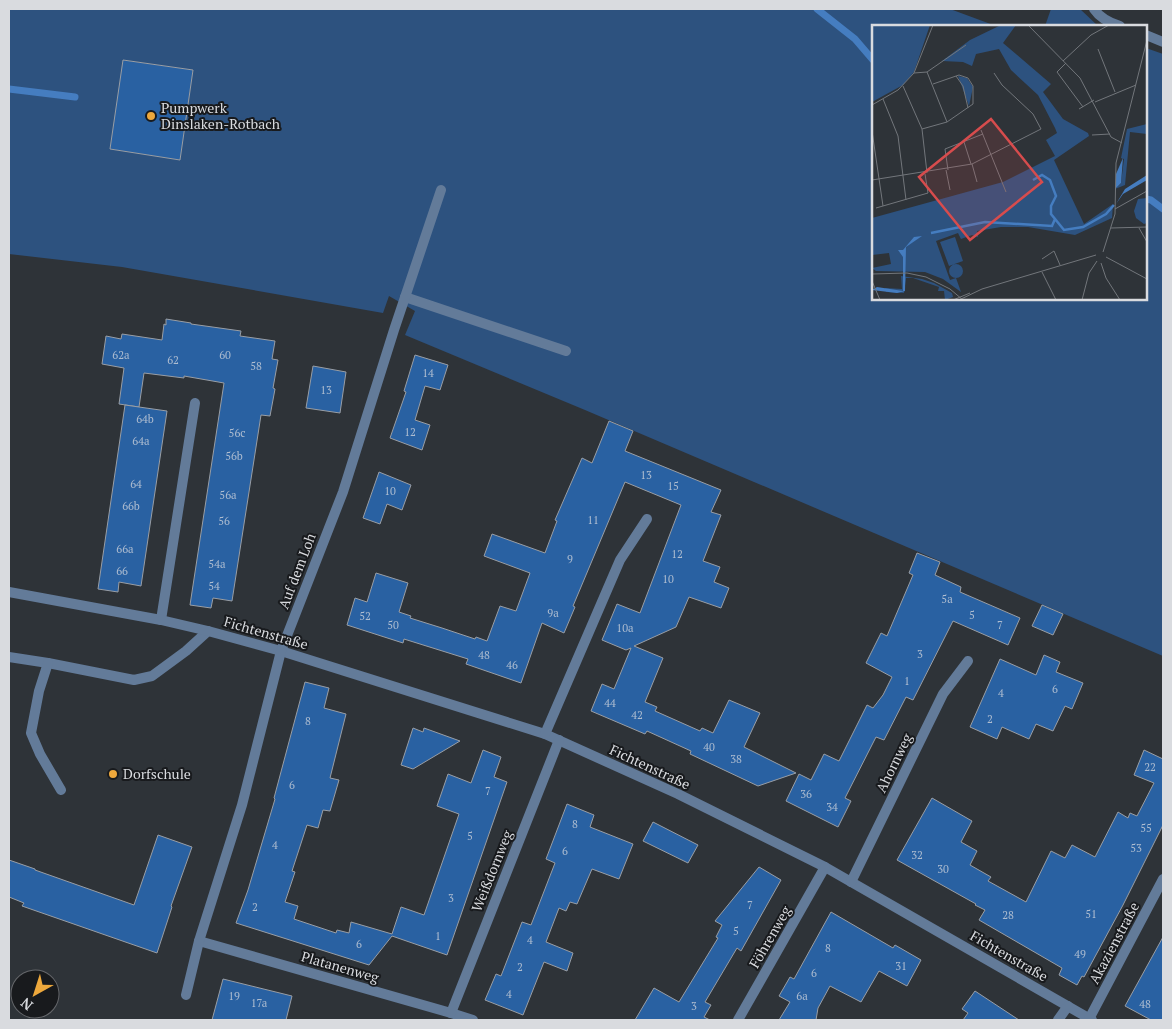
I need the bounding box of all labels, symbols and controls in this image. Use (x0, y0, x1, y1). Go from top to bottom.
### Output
inset map (872, 25, 1147, 300)
place label: Pumpwerk Dinslaken-Rotbach (161, 98, 280, 133)
marker: Pumpwerk Dinslaken-Rotbach (145, 110, 157, 122)
house number: 62a (112, 348, 130, 362)
house number: 60 (219, 348, 231, 362)
house number: 62 (167, 353, 179, 367)
house number: 58 (250, 359, 262, 373)
house number: 14 (422, 366, 434, 380)
house number: 13 (320, 383, 332, 397)
house number: 64b (136, 412, 154, 426)
house number: 12 (404, 425, 416, 439)
house number: 56c (229, 426, 245, 440)
house number: 64a (132, 434, 150, 448)
house number: 56b (225, 449, 243, 463)
house number: 13 (640, 468, 652, 482)
house number: 64 (130, 477, 142, 491)
house number: 15 (667, 479, 679, 493)
house number: 10 (384, 484, 396, 498)
house number: 56a (219, 488, 237, 502)
house number: 66b (122, 499, 140, 513)
house number: 11 (587, 513, 599, 527)
house number: 56 (218, 514, 230, 528)
street label: Auf dem Loh (273, 530, 320, 611)
house number: 66a (116, 542, 134, 556)
house number: 12 (671, 547, 683, 561)
house number: 9 (567, 552, 573, 566)
house number: 54a (208, 557, 226, 571)
house number: 66 (116, 564, 128, 578)
house number: 10 (662, 572, 674, 586)
house number: 54 (208, 579, 220, 593)
house number: 5a (941, 592, 953, 606)
house number: 9a (547, 606, 559, 620)
house number: 5 (969, 608, 975, 622)
house number: 52 (359, 609, 371, 623)
street label: Fichtenstraße (222, 611, 310, 654)
house number: 50 (387, 618, 399, 632)
house number: 7 (997, 618, 1003, 632)
house number: 10a (616, 621, 634, 635)
house number: 3 (917, 647, 923, 661)
house number: 48 (478, 648, 490, 662)
house number: 46 (506, 658, 518, 672)
house number: 1 (904, 674, 910, 688)
house number: 6 (1052, 682, 1058, 696)
house number: 4 (998, 686, 1004, 700)
house number: 44 (604, 696, 616, 710)
house number: 42 (631, 708, 643, 722)
house number: 2 (987, 712, 993, 726)
house number: 8 (305, 714, 311, 728)
street label: Ahornweg (871, 729, 916, 796)
street label: Fichtenstraße (607, 740, 694, 794)
house number: 40 (703, 740, 715, 754)
house number: 38 (730, 752, 742, 766)
house number: 22 (1144, 760, 1156, 774)
place label: Dorfschule (123, 764, 191, 783)
marker: Dorfschule (107, 768, 119, 780)
house number: 6 (289, 778, 295, 792)
house number: 7 (485, 784, 491, 798)
house number: 36 (800, 787, 812, 801)
house number: 34 (826, 800, 838, 814)
house number: 8 (572, 817, 578, 831)
house number: 55 (1140, 821, 1152, 835)
street label: Weißdornweg (467, 827, 517, 914)
house number: 5 (467, 829, 473, 843)
house number: 4 (272, 838, 278, 852)
house number: 53 (1130, 841, 1142, 855)
house number: 6 (562, 844, 568, 858)
house number: 32 (911, 848, 923, 862)
house number: 30 (937, 862, 949, 876)
house number: 3 (448, 891, 454, 905)
house number: 7 (747, 898, 753, 912)
street label: Akazienstraße (1084, 899, 1143, 987)
house number: 2 (252, 900, 258, 914)
street label: Föhrenweg (744, 902, 795, 971)
house number: 51 (1085, 907, 1097, 921)
house number: 28 (1002, 908, 1014, 922)
house number: 5 (733, 924, 739, 938)
street label: Fichtenstraße (967, 926, 1052, 985)
house number: 1 (435, 929, 441, 943)
house number: 4 (527, 933, 533, 947)
house number: 6 (356, 937, 362, 951)
house number: 8 (825, 941, 831, 955)
street label: Platanenweg (299, 946, 382, 987)
house number: 49 (1074, 947, 1086, 961)
house number: 31 (895, 959, 907, 973)
house number: 2 (517, 960, 523, 974)
house number: 6 (811, 966, 817, 980)
north arrow (10, 969, 60, 1019)
house number: 4 (506, 987, 512, 1001)
house number: 19 (228, 989, 240, 1003)
house number: 6a (796, 989, 808, 1003)
text: N (16, 994, 37, 1015)
house number: 17a (251, 996, 268, 1010)
house number: 48 (1139, 997, 1151, 1011)
house number: 3 (691, 999, 697, 1013)

